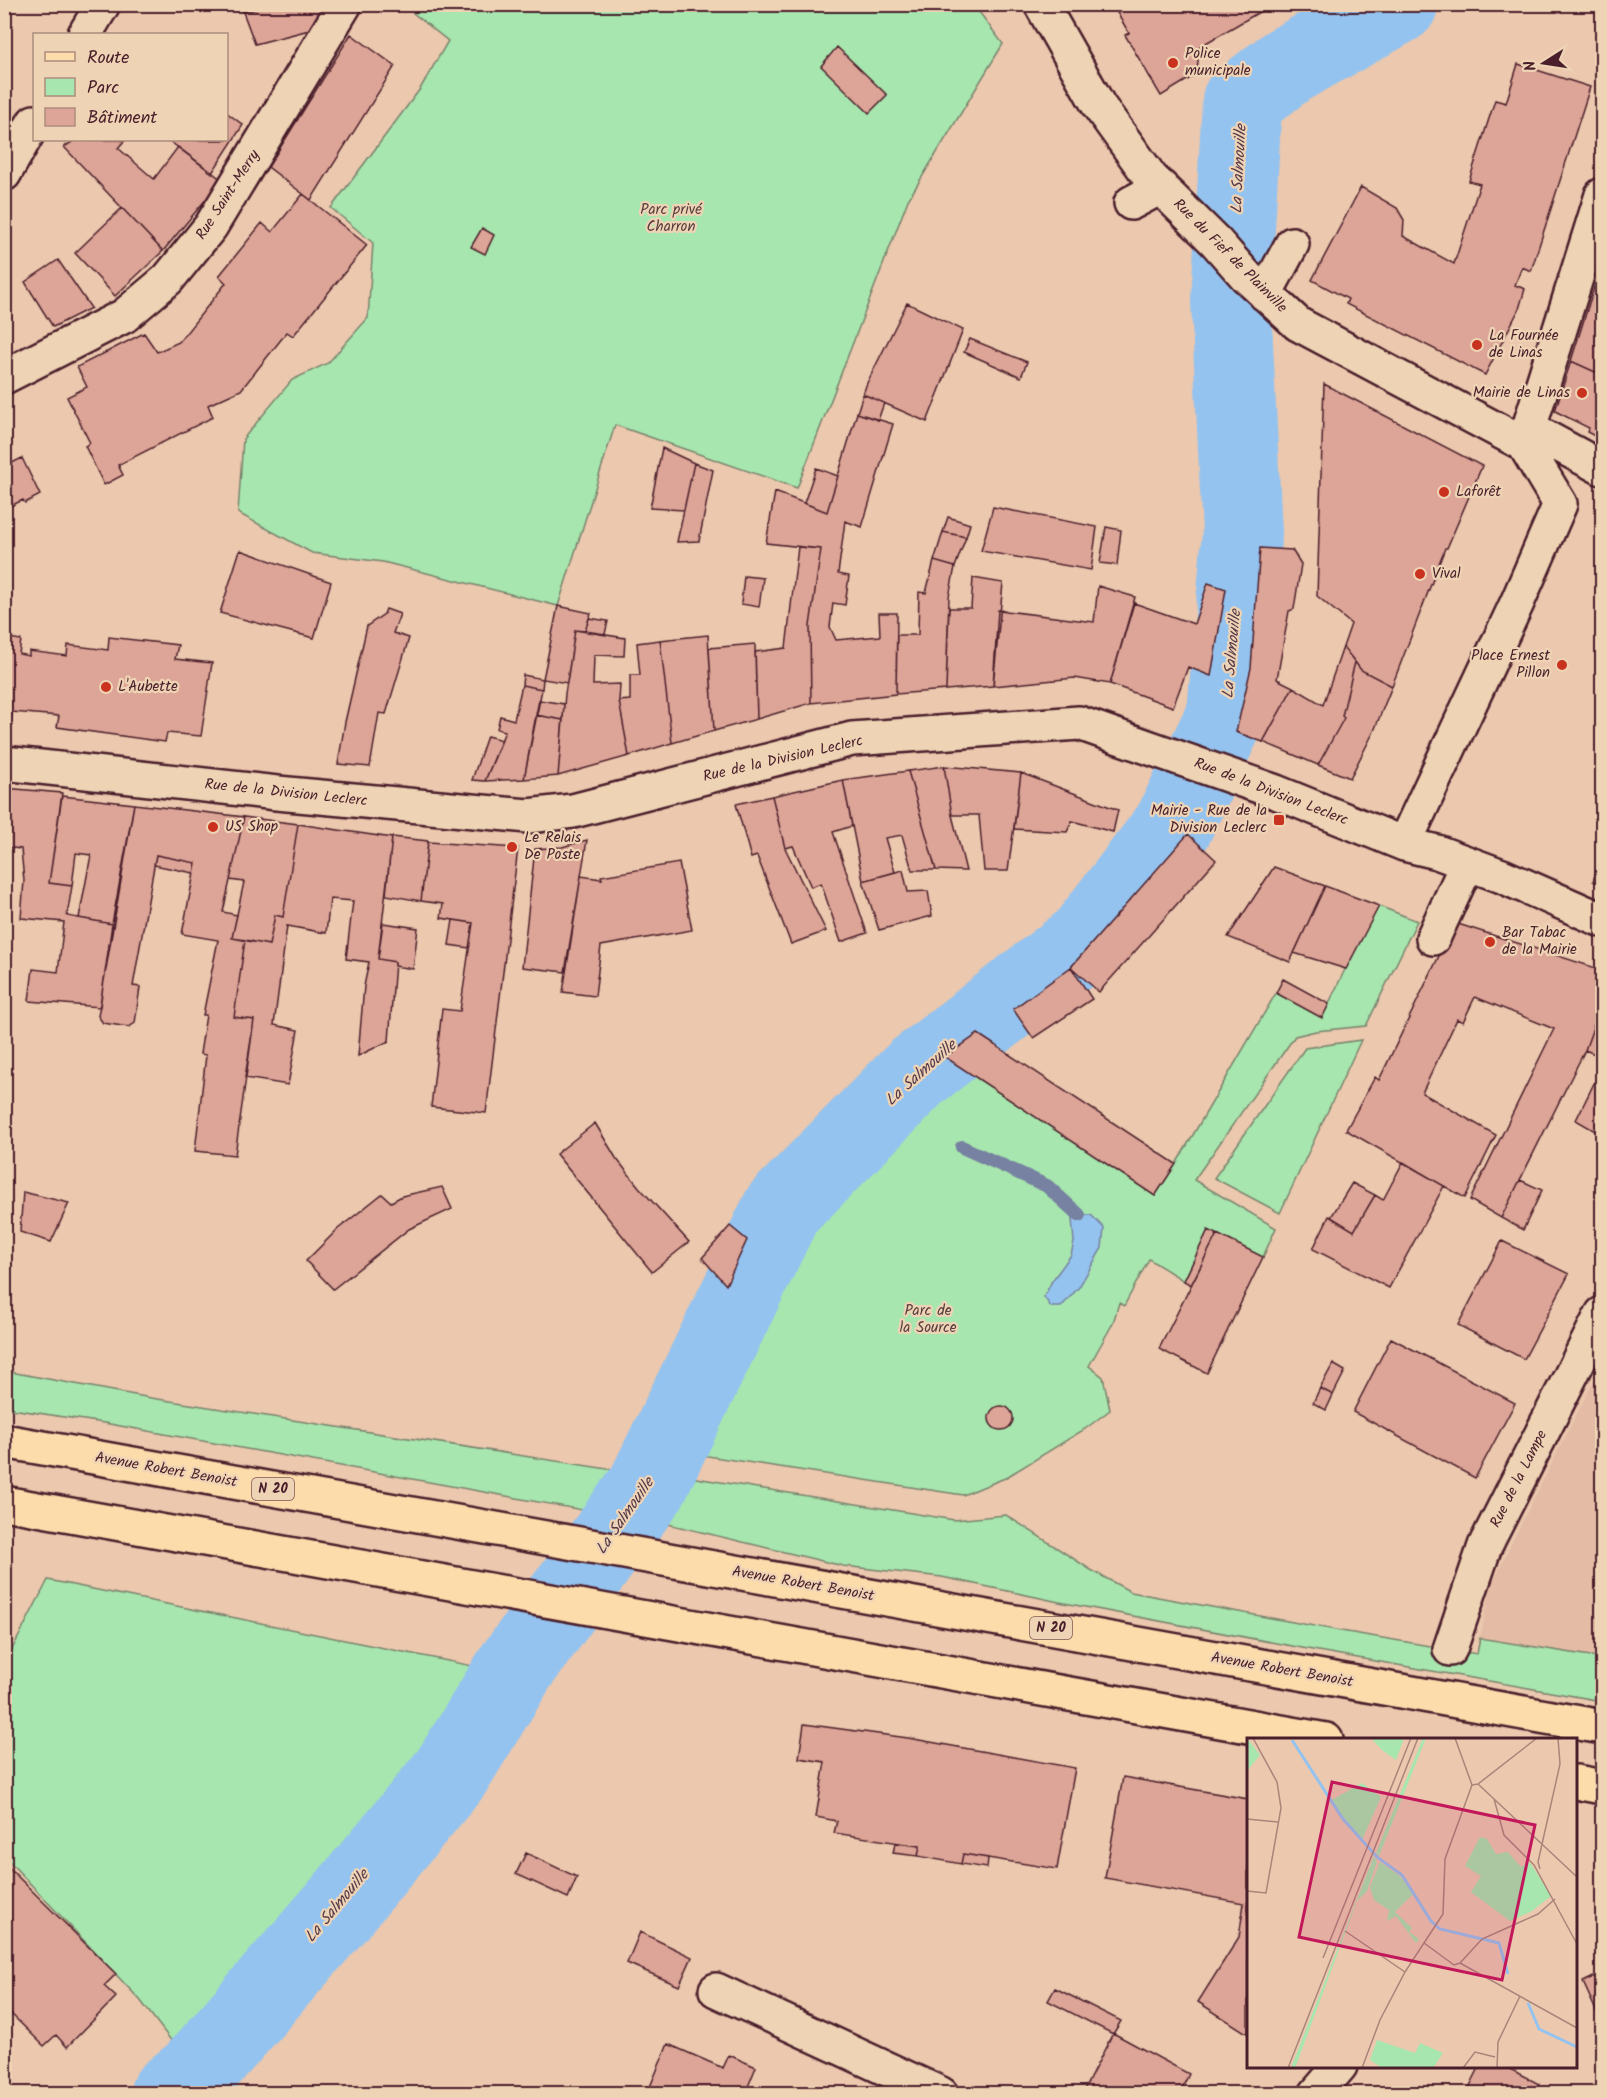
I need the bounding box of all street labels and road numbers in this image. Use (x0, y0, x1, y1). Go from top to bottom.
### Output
street label: Rue Saint-Merry (190, 144, 267, 245)
street label: Rue du Fief de Plainville (1167, 193, 1293, 319)
street label: Rue de la Division Leclerc (701, 729, 866, 789)
street label: Rue de la Division Leclerc (1190, 752, 1352, 833)
street label: Rue de la Division Leclerc (204, 773, 369, 814)
street label: Rue de la Lampe (1484, 1426, 1554, 1532)
street label: Avenue Robert Benoist (93, 1446, 239, 1494)
road number: N 20 (252, 1478, 294, 1500)
street label: Avenue Robert Benoist (730, 1560, 876, 1608)
road number: N 20 (1030, 1617, 1072, 1639)
street label: Avenue Robert Benoist (1209, 1646, 1355, 1694)

